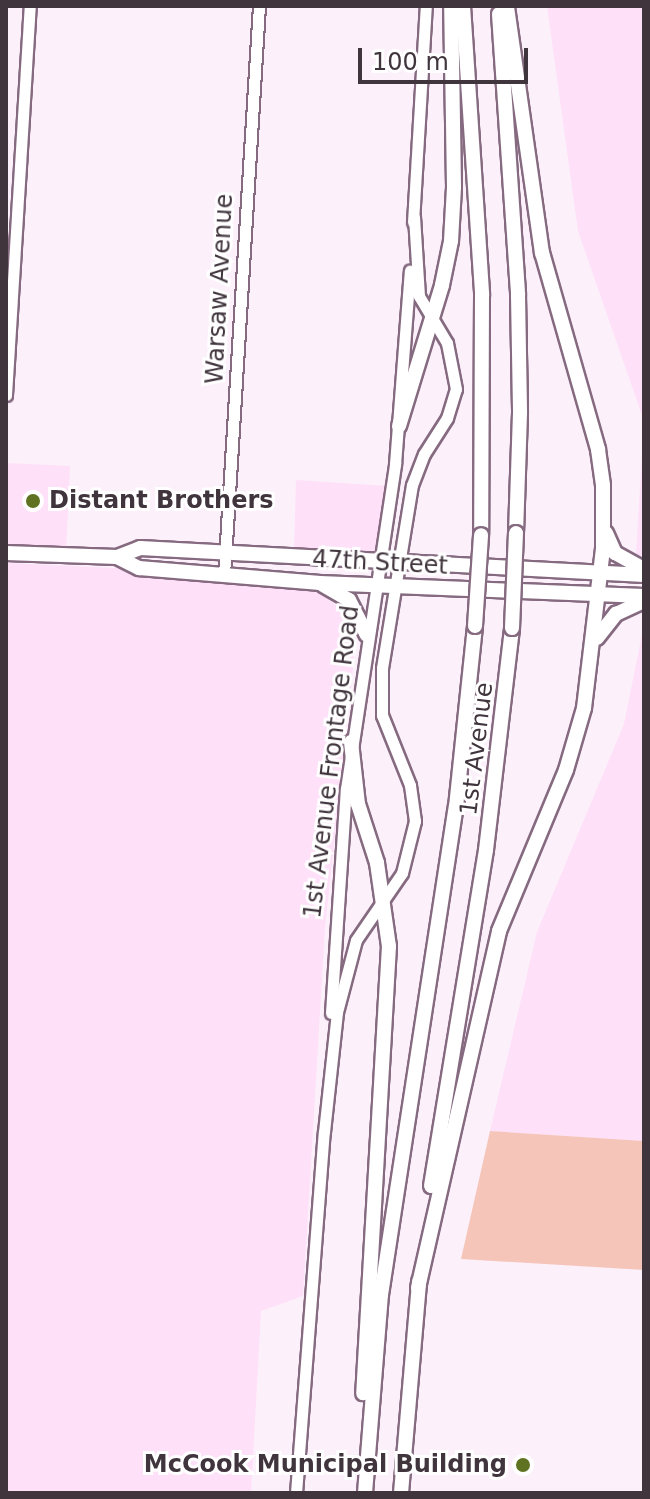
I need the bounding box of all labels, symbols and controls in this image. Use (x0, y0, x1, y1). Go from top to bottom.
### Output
scale bar (362, 32, 532, 82)
text: 100 m (372, 48, 449, 76)
street label: Warsaw Avenue (201, 193, 239, 385)
place label: Distant Brothers (49, 487, 274, 515)
marker: Distant Brothers (24, 492, 42, 510)
street label: 47th Street (311, 545, 449, 581)
street label: 1st Avenue Frontage Road (299, 604, 365, 920)
street label: 1st Avenue (455, 681, 499, 817)
place label: McCook Municipal Building (144, 1451, 507, 1479)
marker: McCook Municipal Building (514, 1456, 532, 1474)

